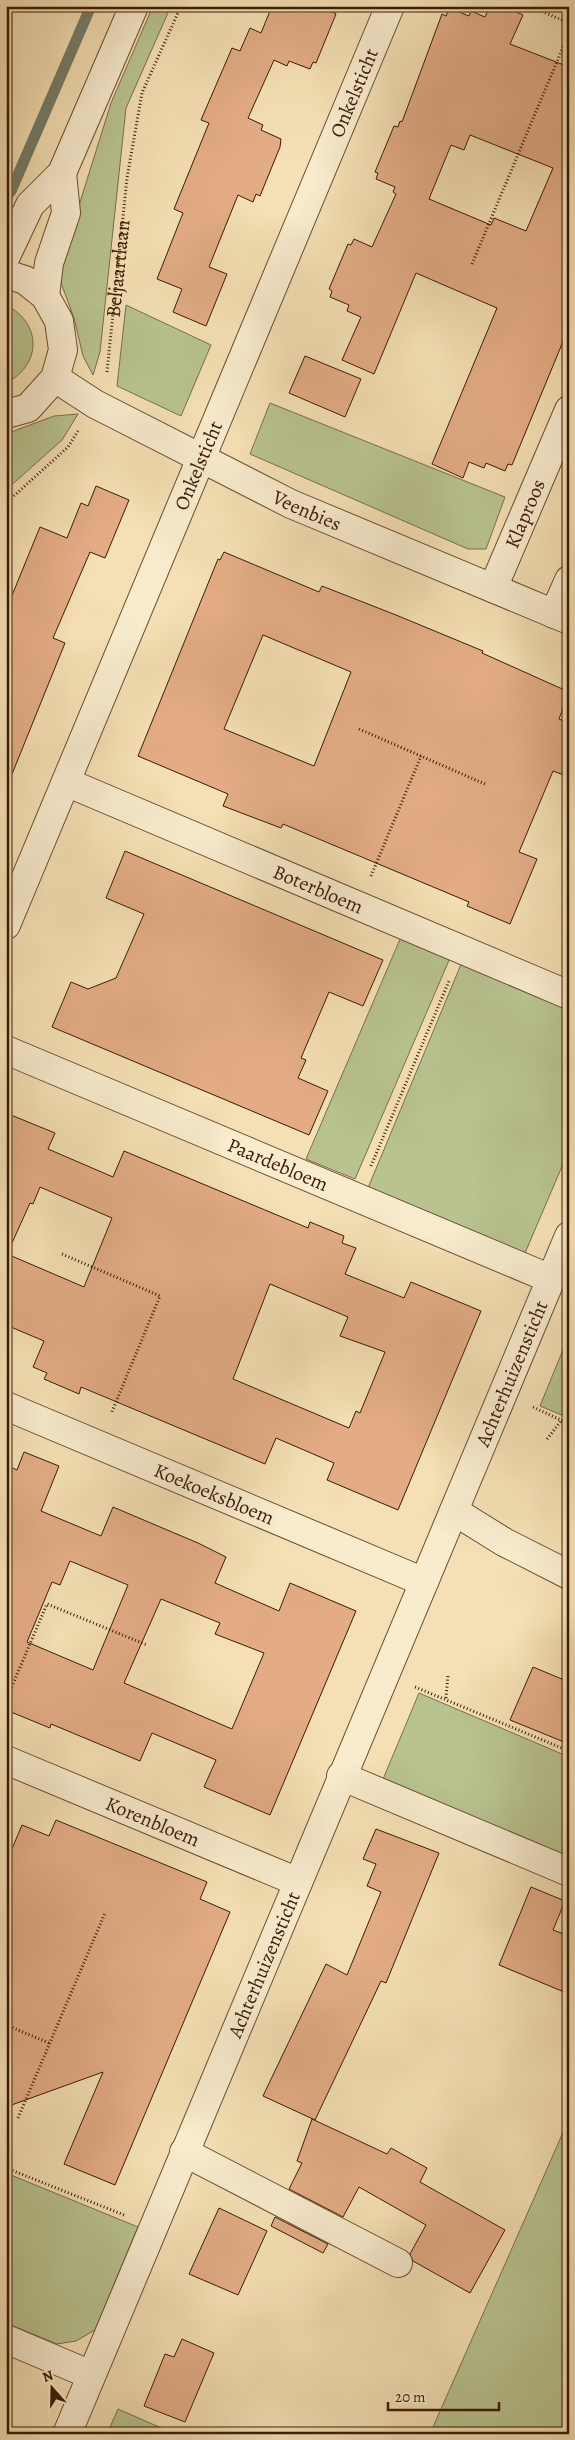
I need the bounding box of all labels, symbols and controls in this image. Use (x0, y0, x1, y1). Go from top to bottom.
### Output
street label: Onkelsticht (324, 44, 385, 142)
street label: Beljaartlaan (100, 218, 137, 319)
street label: Onkelsticht (168, 417, 229, 514)
street label: Klaproos (499, 475, 552, 552)
street label: Veenbies (267, 483, 345, 538)
street label: Boterbloem (269, 858, 368, 921)
street label: Paardebloem (223, 1132, 333, 1198)
street label: Achterhuizensticht (469, 1296, 555, 1452)
street label: Koekoeksbloem (150, 1457, 279, 1532)
street label: Korenbloem (101, 1790, 204, 1854)
street label: Achterhuizensticht (221, 1887, 307, 2043)
north arrow (28, 2362, 78, 2412)
text: N (40, 2366, 56, 2387)
scale bar (388, 2380, 499, 2412)
text: 20 m (395, 2387, 426, 2407)

